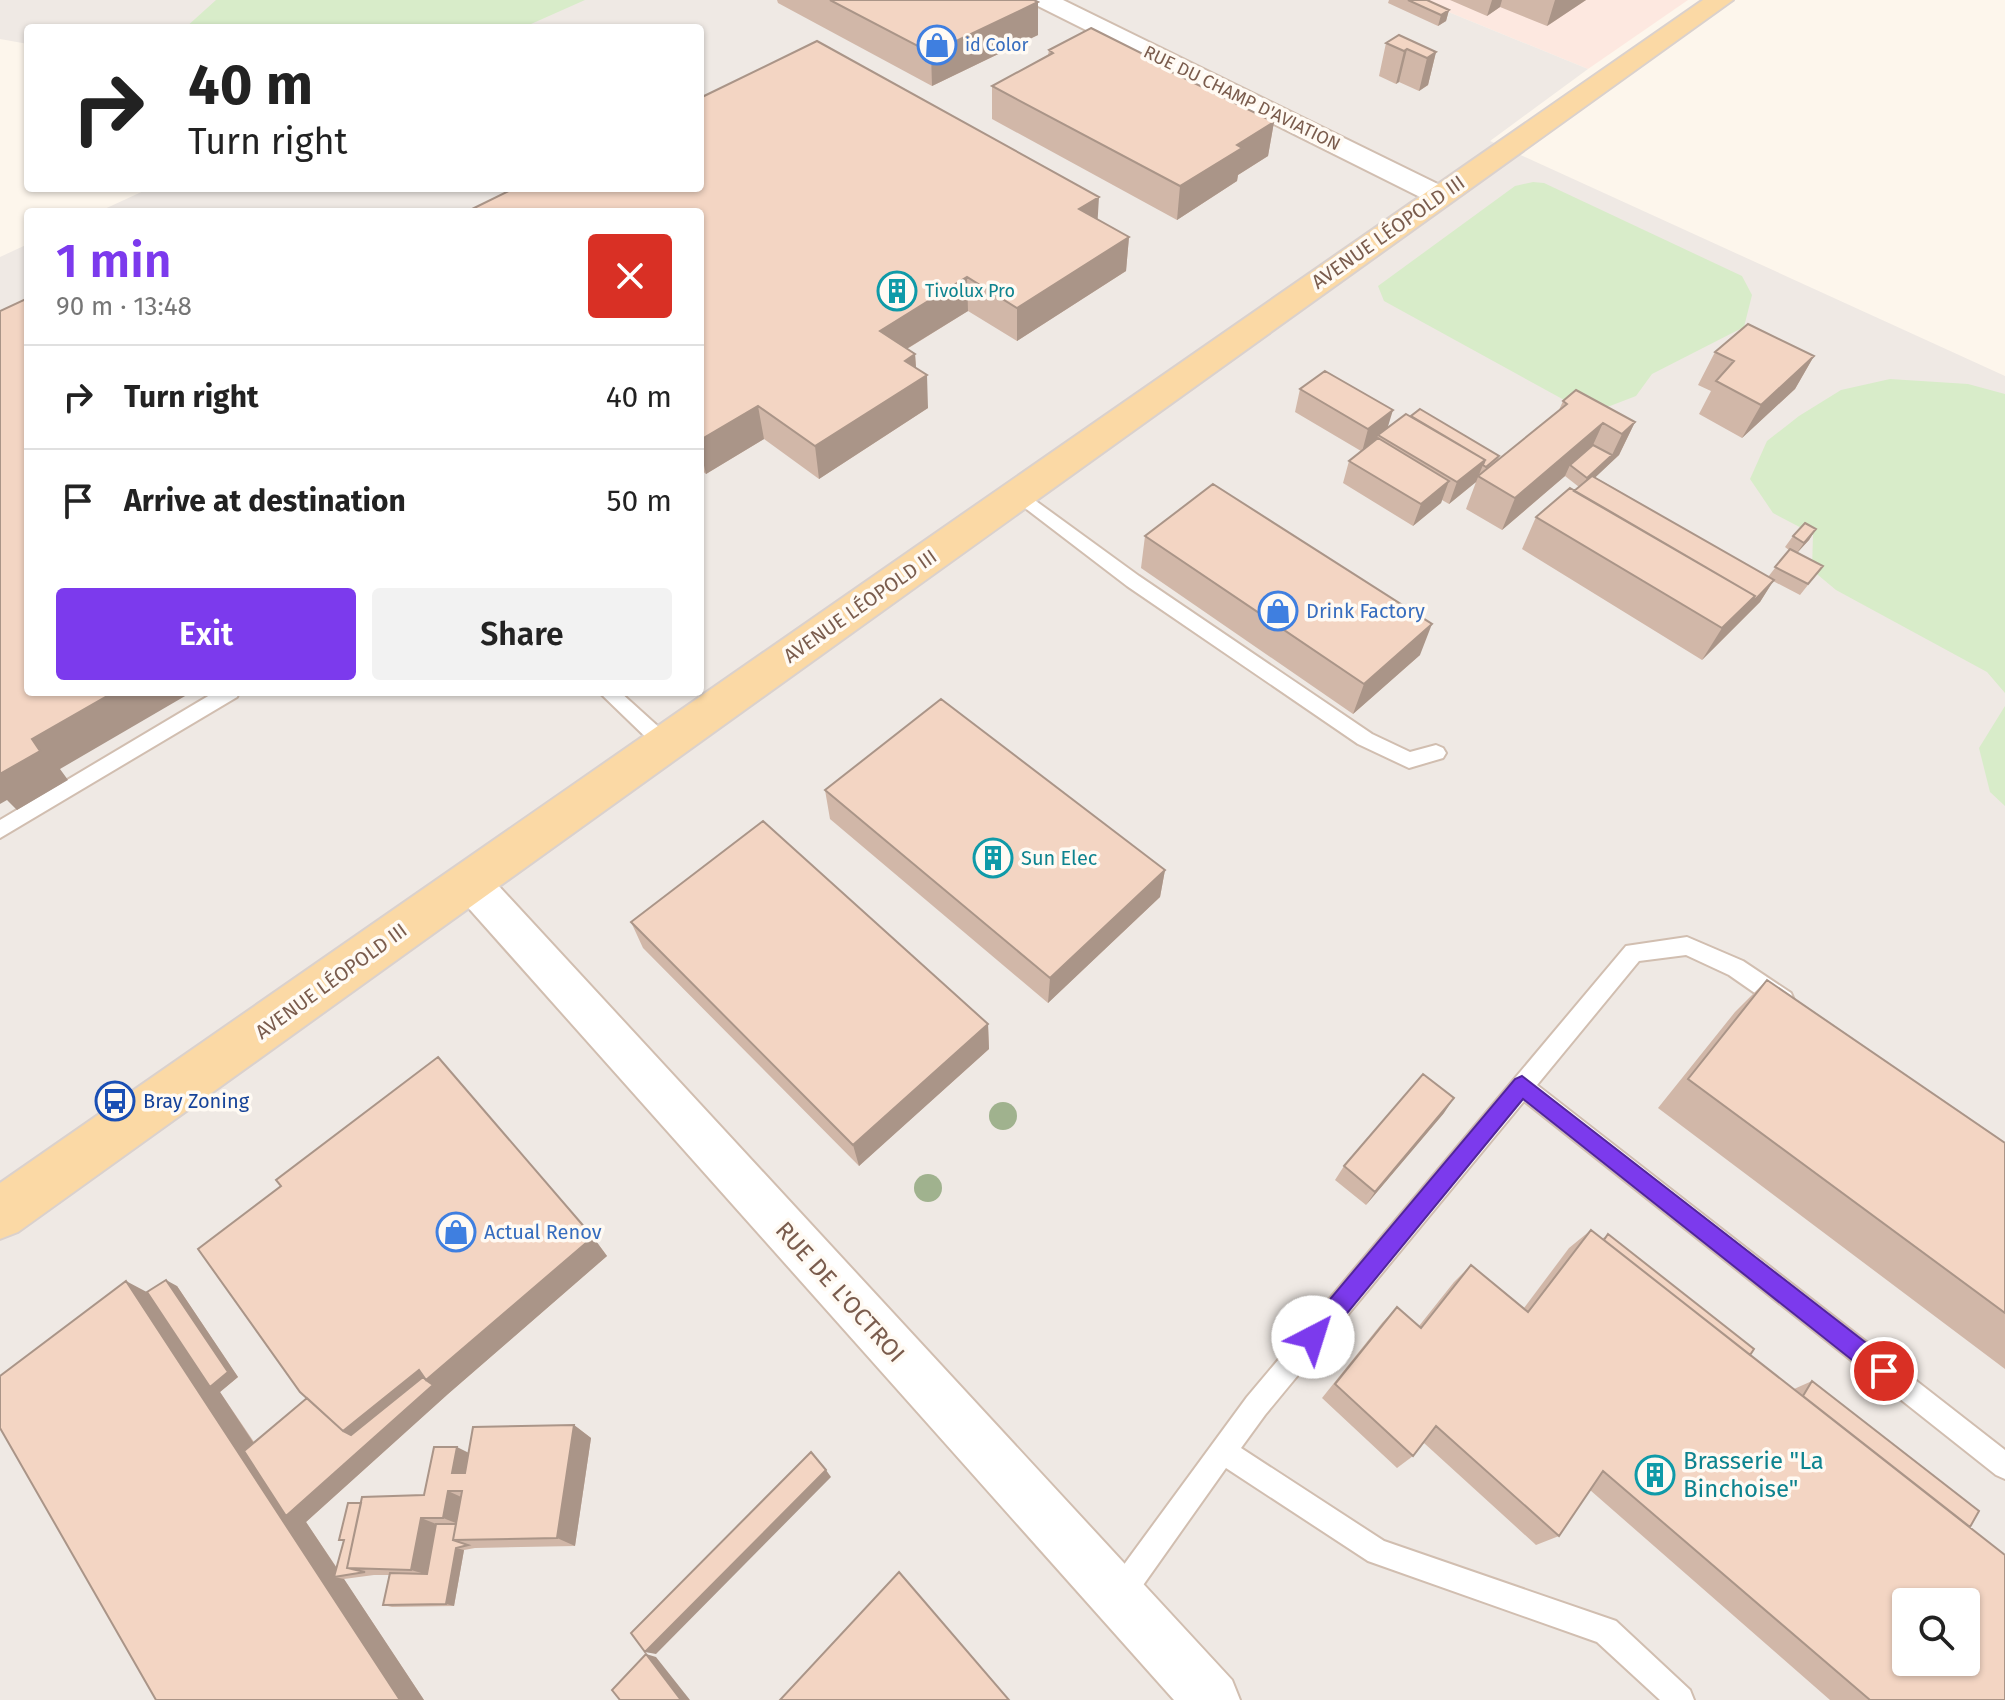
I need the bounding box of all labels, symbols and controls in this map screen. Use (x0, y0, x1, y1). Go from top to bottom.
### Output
shop icon: id Color (916, 24, 958, 66)
place label: id Color (965, 34, 1029, 56)
street label: RUE DU CHAMP D'AVIATION (1140, 41, 1344, 155)
text: 40 m (188, 52, 313, 119)
icon: right (56, 56, 160, 160)
text: Turn right (188, 120, 348, 164)
street label: AVENUE LÉOPOLD III (1307, 170, 1469, 294)
text: 1 min (56, 232, 172, 290)
button: close (588, 234, 672, 318)
building icon: Tivolux Pro (876, 270, 918, 312)
place label: Tivolux Pro (925, 280, 1015, 302)
text: 90 m · 13:48 (56, 291, 192, 322)
icon: right (56, 375, 100, 419)
text: Turn right (124, 379, 259, 415)
text: 40 m (606, 379, 672, 415)
icon: arrive (56, 479, 100, 523)
text: Arrive at destination (124, 483, 406, 519)
text: 50 m (607, 483, 672, 519)
street label: AVENUE LÉOPOLD III (779, 544, 941, 668)
button: Exit (56, 588, 356, 680)
button: Share (372, 588, 672, 680)
shop icon: Drink Factory (1257, 590, 1299, 632)
place label: Drink Factory (1306, 599, 1425, 623)
building icon: Sun Elec (972, 837, 1014, 879)
place label: Sun Elec (1021, 846, 1097, 870)
street label: AVENUE LÉOPOLD III (251, 918, 411, 1044)
bus stop icon: Bray Zoning (94, 1080, 136, 1122)
place label: Bray Zoning (143, 1089, 250, 1113)
shop icon: Actual Renov (435, 1211, 477, 1253)
street label: RUE DE L'OCTROI (770, 1216, 910, 1368)
place label: Actual Renov (484, 1220, 602, 1244)
position arrow (1271, 1295, 1355, 1379)
pin (1850, 1337, 1918, 1405)
icon: arrive (1862, 1349, 1906, 1393)
place label: Brasserie "La Binchoise" (1683, 1447, 1824, 1503)
building icon: Brasserie "La Binchoise" (1634, 1454, 1676, 1496)
map controls (1892, 1588, 1980, 1676)
button: search (1892, 1588, 1980, 1676)

